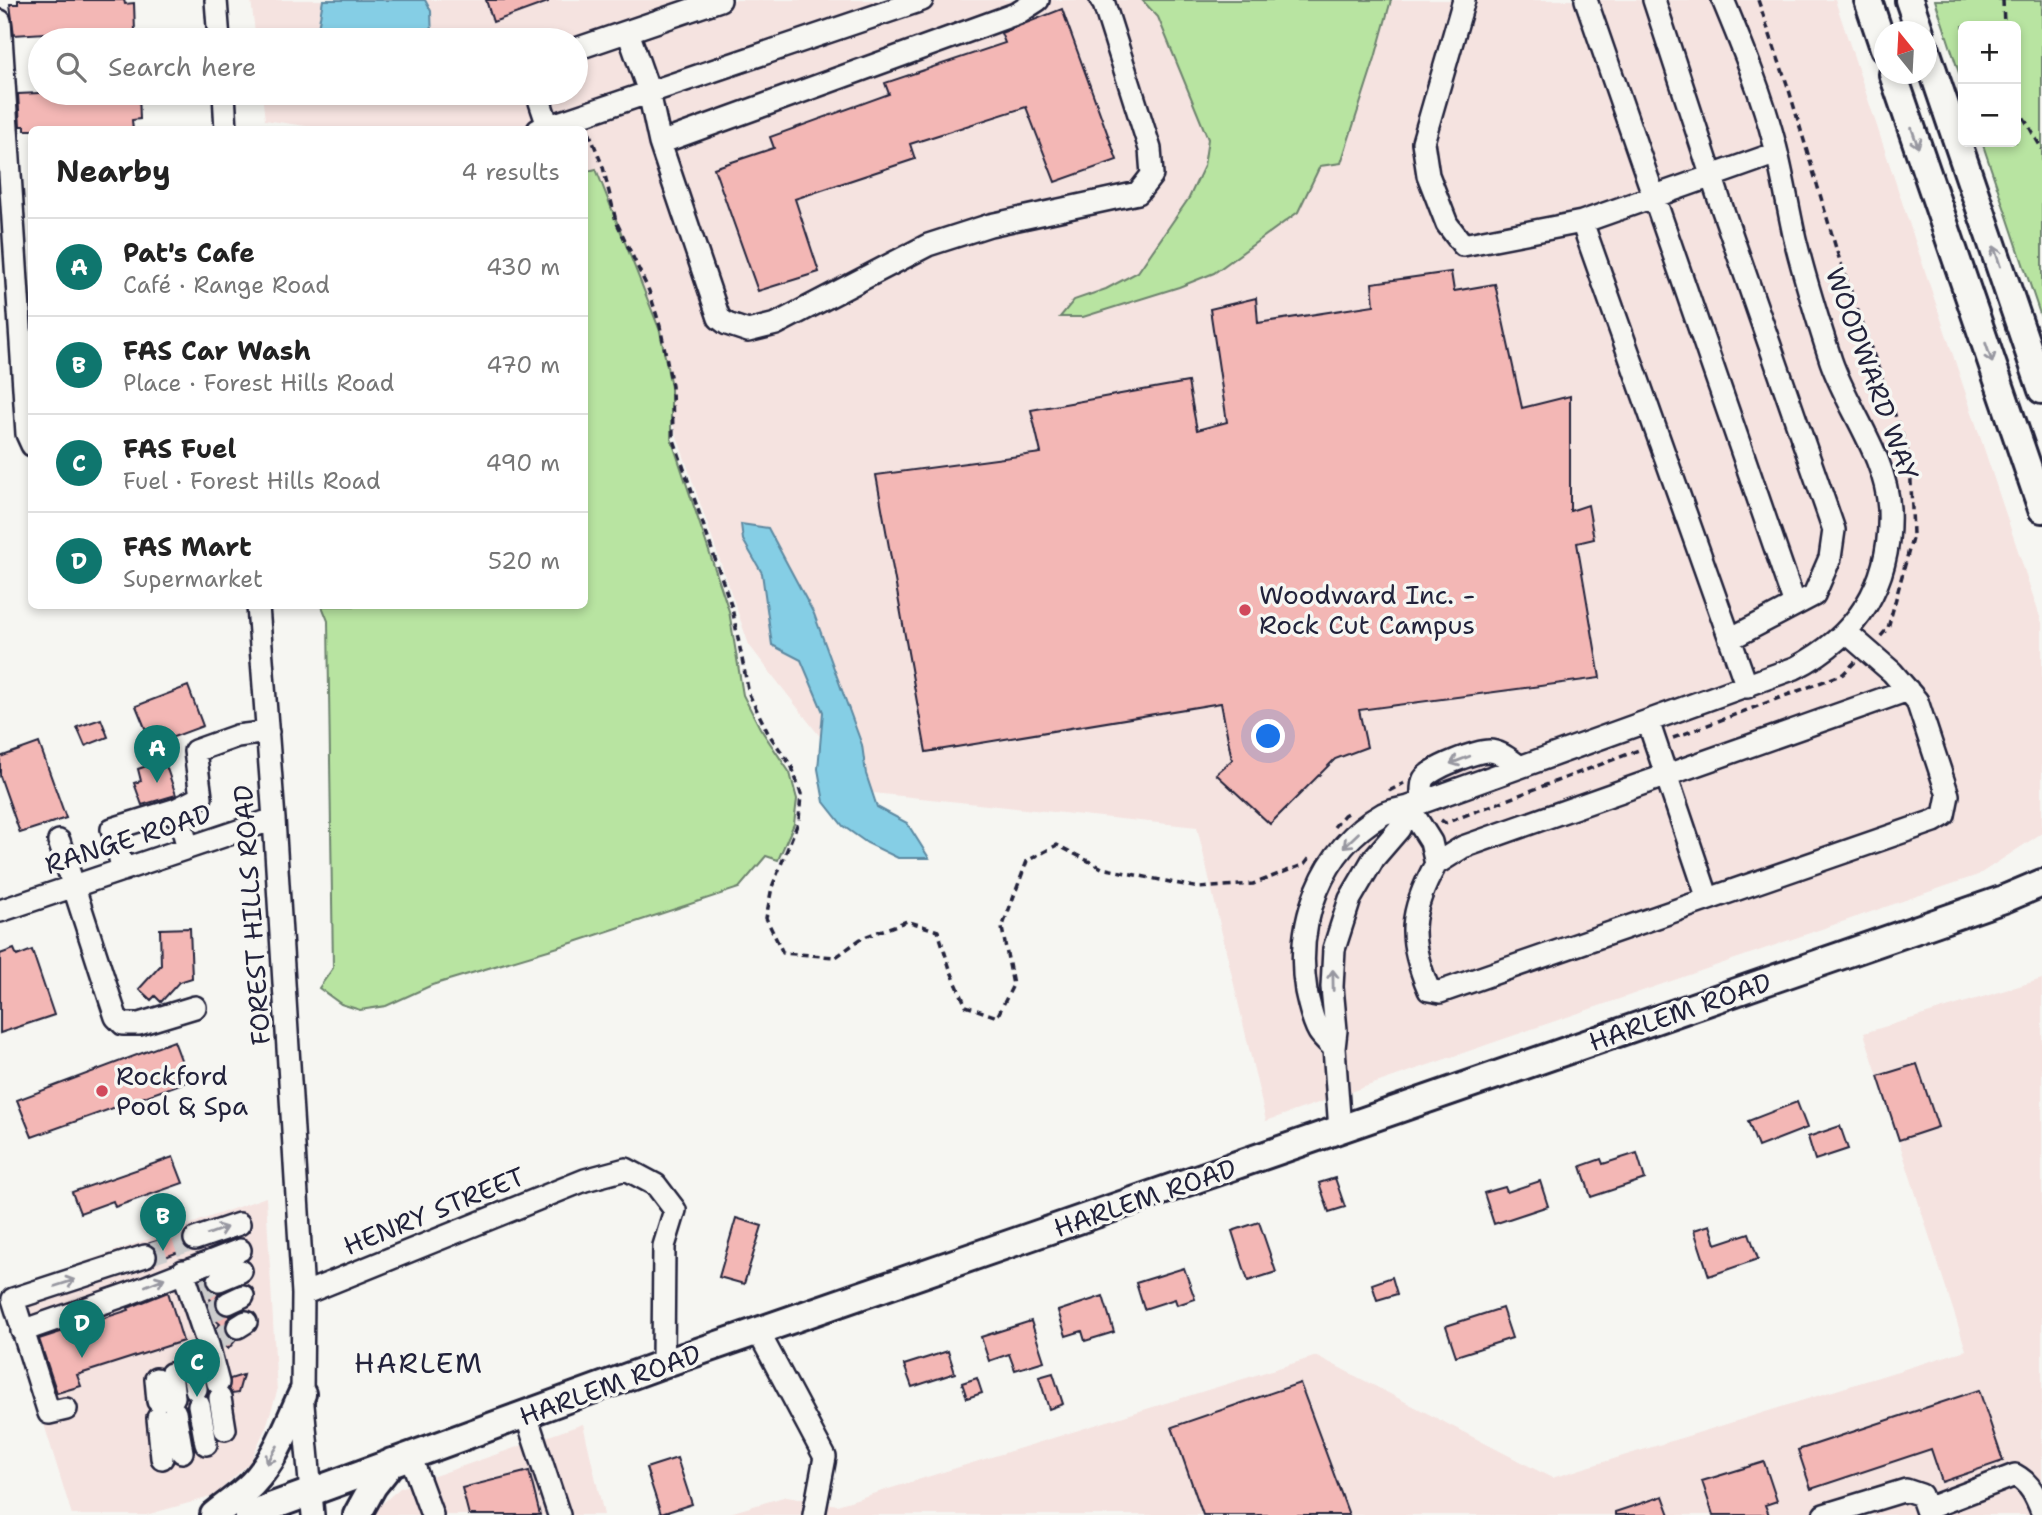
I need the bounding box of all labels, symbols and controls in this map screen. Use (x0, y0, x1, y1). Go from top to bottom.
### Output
north arrow (1874, 21, 1937, 84)
map controls (1958, 21, 2021, 147)
button: + (1958, 21, 2021, 84)
search box (28, 28, 588, 105)
icon: search (52, 48, 90, 86)
text: Search here (108, 49, 257, 84)
button: − (1958, 84, 2021, 147)
one-way arrow (1910, 127, 1922, 149)
text: Nearby (56, 151, 171, 192)
text: 4 results (461, 157, 560, 187)
text: Pat's Cafe (123, 235, 255, 270)
one-way arrow (1990, 245, 2002, 267)
text: A (70, 252, 88, 282)
text: 430 m (486, 252, 560, 282)
street label: WOODWARD WAY (1818, 263, 1927, 485)
text: Café · Range Road (123, 270, 330, 300)
text: FAS Car Wash (123, 333, 311, 368)
one-way arrow (1984, 342, 1996, 364)
text: B (72, 350, 86, 380)
text: 470 m (486, 350, 560, 380)
text: Place · Forest Hills Road (123, 368, 394, 398)
text: FAS Fuel (123, 431, 236, 466)
text: C (72, 448, 86, 478)
text: 490 m (485, 448, 560, 478)
text: Fuel · Forest Hills Road (123, 466, 381, 496)
text: FAS Mart (123, 529, 252, 564)
text: D (71, 546, 87, 576)
text: 520 m (488, 546, 560, 576)
text: Supermarket (123, 564, 263, 594)
place label: Woodward Inc. - Rock Cut Campus (1259, 577, 1475, 642)
marker: Woodward Inc. - Rock Cut Campus (1237, 602, 1253, 618)
your location (1251, 719, 1285, 753)
pin: A (134, 725, 180, 783)
one-way arrow (1450, 754, 1472, 767)
street label: FOREST HILLS ROAD (225, 784, 278, 1046)
street label: RANGE ROAD (40, 795, 216, 882)
one-way arrow (1343, 831, 1360, 848)
street label: HARLEM ROAD (1584, 964, 1776, 1059)
one-way arrow (1326, 969, 1339, 992)
place label: Rockford Pool & Spa (116, 1058, 248, 1123)
marker: Rockford Pool & Spa (94, 1083, 110, 1099)
street label: HARLEM ROAD (1049, 1150, 1241, 1245)
street label: HENRY STREET (338, 1158, 530, 1263)
pin: B (140, 1193, 186, 1251)
one-way arrow (205, 1224, 227, 1237)
one-way arrow (54, 1275, 76, 1288)
one-way arrow (144, 1275, 166, 1288)
pin: D (59, 1300, 105, 1358)
street label: HARLEM ROAD (514, 1335, 705, 1434)
pin: C (174, 1339, 220, 1397)
district label: HARLEM (354, 1344, 484, 1382)
one-way arrow (265, 1444, 279, 1464)

